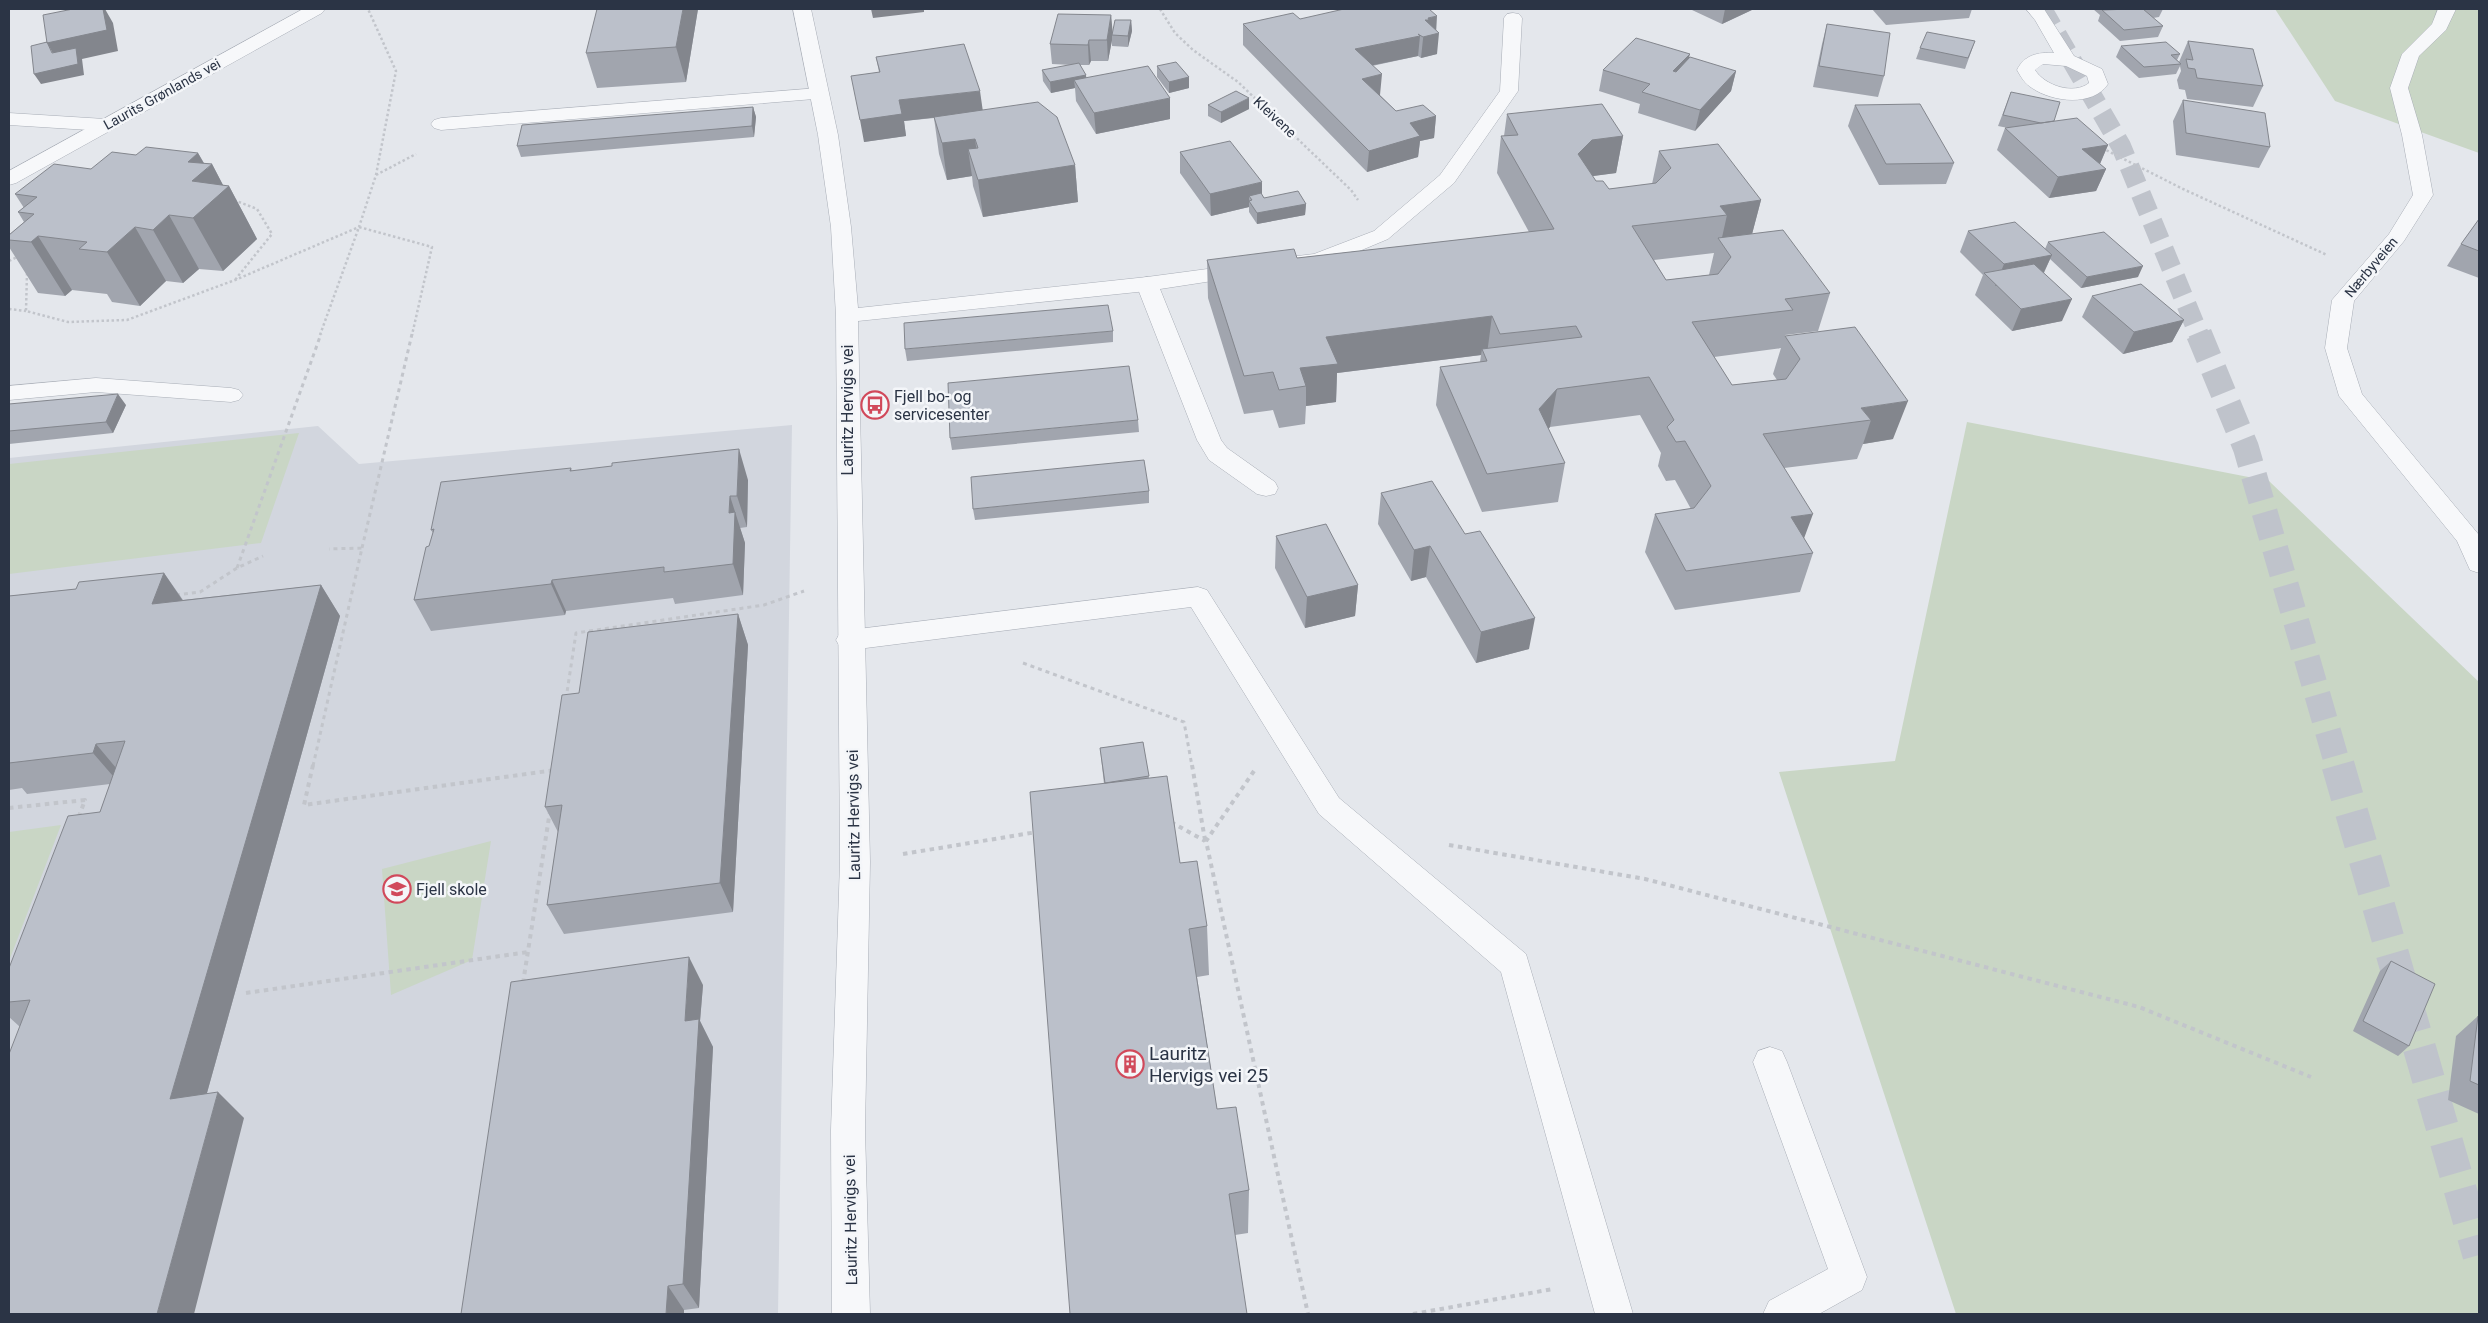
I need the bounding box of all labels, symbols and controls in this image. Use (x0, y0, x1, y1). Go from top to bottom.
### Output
street label: Laurits Grønlands vei (101, 55, 223, 133)
street label: Kleivene (1250, 93, 1300, 141)
street label: Nærbyveien (2341, 234, 2401, 300)
street label: Lauritz Hervigs vei (838, 345, 857, 475)
place label: Fjell bo- og servicesenter (894, 387, 990, 424)
bus stop icon: Fjell bo- og servicesenter (860, 390, 890, 420)
street label: Lauritz Hervigs vei (843, 749, 864, 881)
school or university icon: Fjell skole (382, 874, 412, 904)
place label: Fjell skole (416, 880, 487, 899)
place label: Lauritz Hervigs vei 25 (1149, 1042, 1268, 1087)
building icon: Lauritz Hervigs vei 25 (1115, 1049, 1145, 1079)
street label: Lauritz Hervigs vei (840, 1154, 861, 1286)

